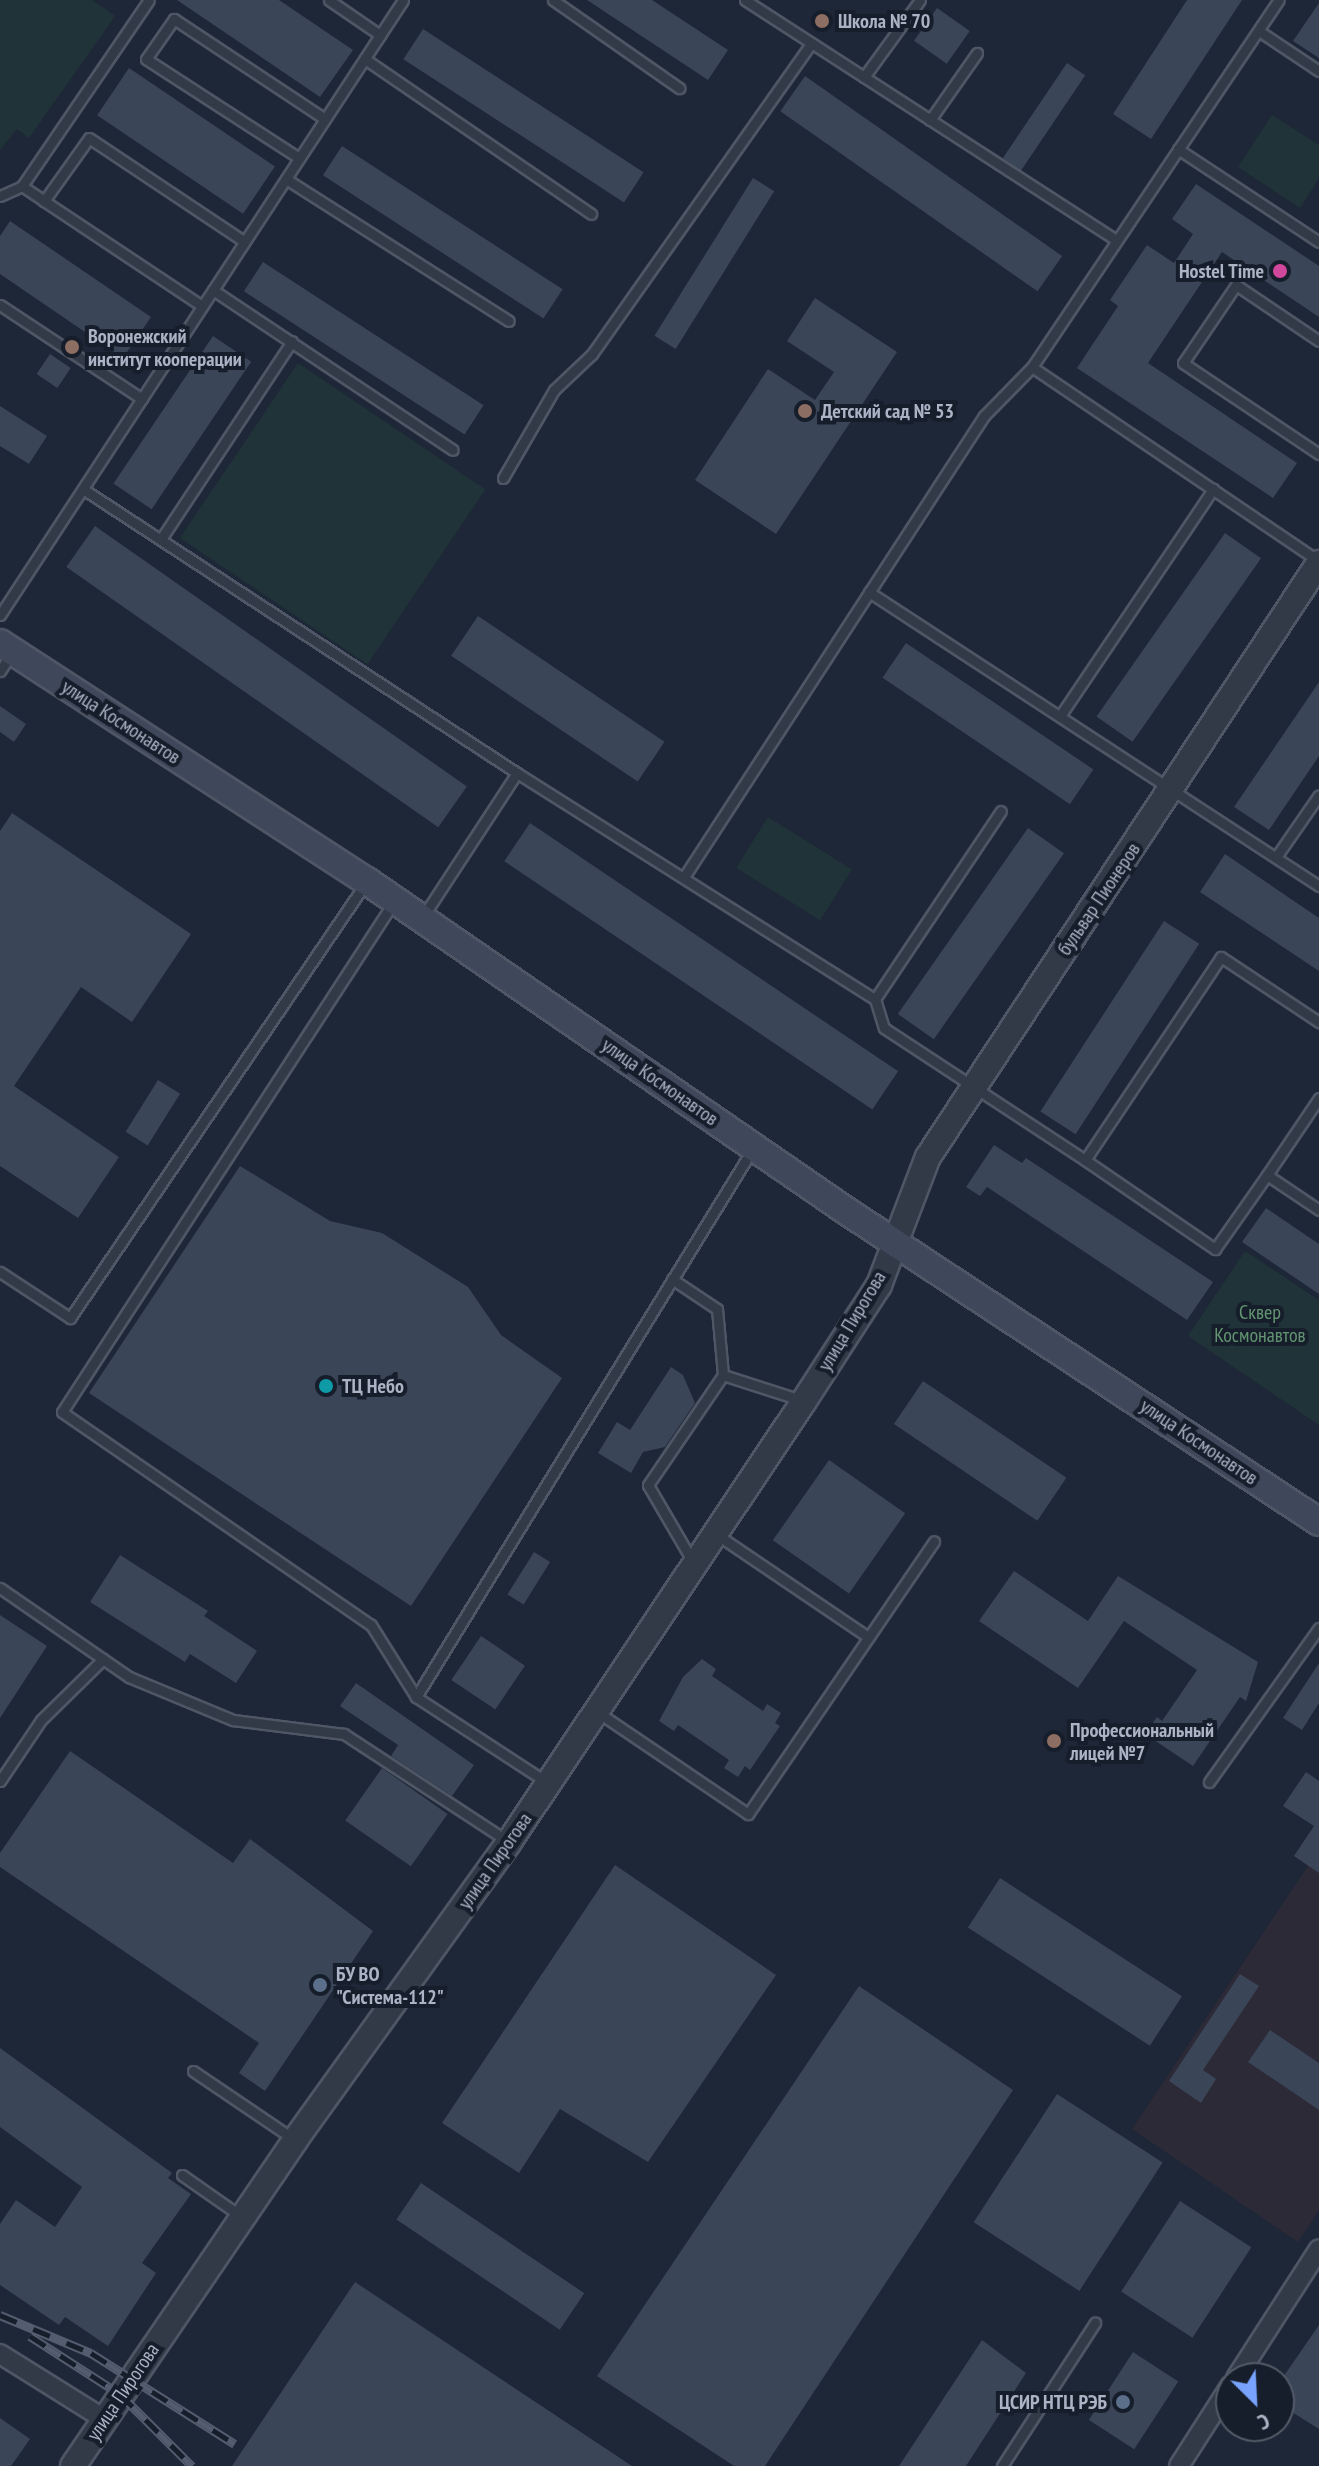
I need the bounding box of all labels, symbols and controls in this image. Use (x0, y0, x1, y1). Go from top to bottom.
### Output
place label: Школа № 70 (838, 9, 930, 33)
marker: Школа № 70 (813, 12, 831, 30)
place label: Hostel Time (1178, 259, 1264, 283)
marker: Hostel Time (1271, 262, 1289, 280)
place label: Воронежский институт кооперации (88, 324, 242, 371)
marker: Воронежский институт кооперации (63, 338, 81, 356)
place label: Детский сад № 53 (821, 399, 954, 423)
marker: Детский сад № 53 (796, 402, 814, 420)
street label: улица Космонавтов (57, 675, 185, 769)
street label: бульвар Пионеров (1053, 838, 1145, 960)
street label: улица Космонавтов (597, 1033, 723, 1131)
street label: улица Пирогова (813, 1267, 891, 1375)
park label: Сквер Космонавтов (1214, 1300, 1306, 1347)
place label: ТЦ Небо (342, 1374, 404, 1398)
marker: ТЦ Небо (317, 1377, 335, 1395)
street label: улица Космонавтов (1136, 1394, 1262, 1490)
place label: Профессиональный лицей №7 (1070, 1718, 1214, 1765)
marker: Профессиональный лицей №7 (1045, 1732, 1063, 1750)
street label: улица Пирогова (453, 1808, 537, 1914)
place label: БУ ВО "Система-112" (336, 1962, 444, 2009)
marker: БУ ВО "Система-112" (311, 1976, 329, 1994)
street label: улица Пирогова (82, 2339, 164, 2445)
north arrow (1215, 2362, 1295, 2442)
place label: ЦСИР НТЦ РЭБ (998, 2390, 1107, 2414)
marker: ЦСИР НТЦ РЭБ (1114, 2393, 1132, 2411)
text: С (1254, 2407, 1274, 2437)

